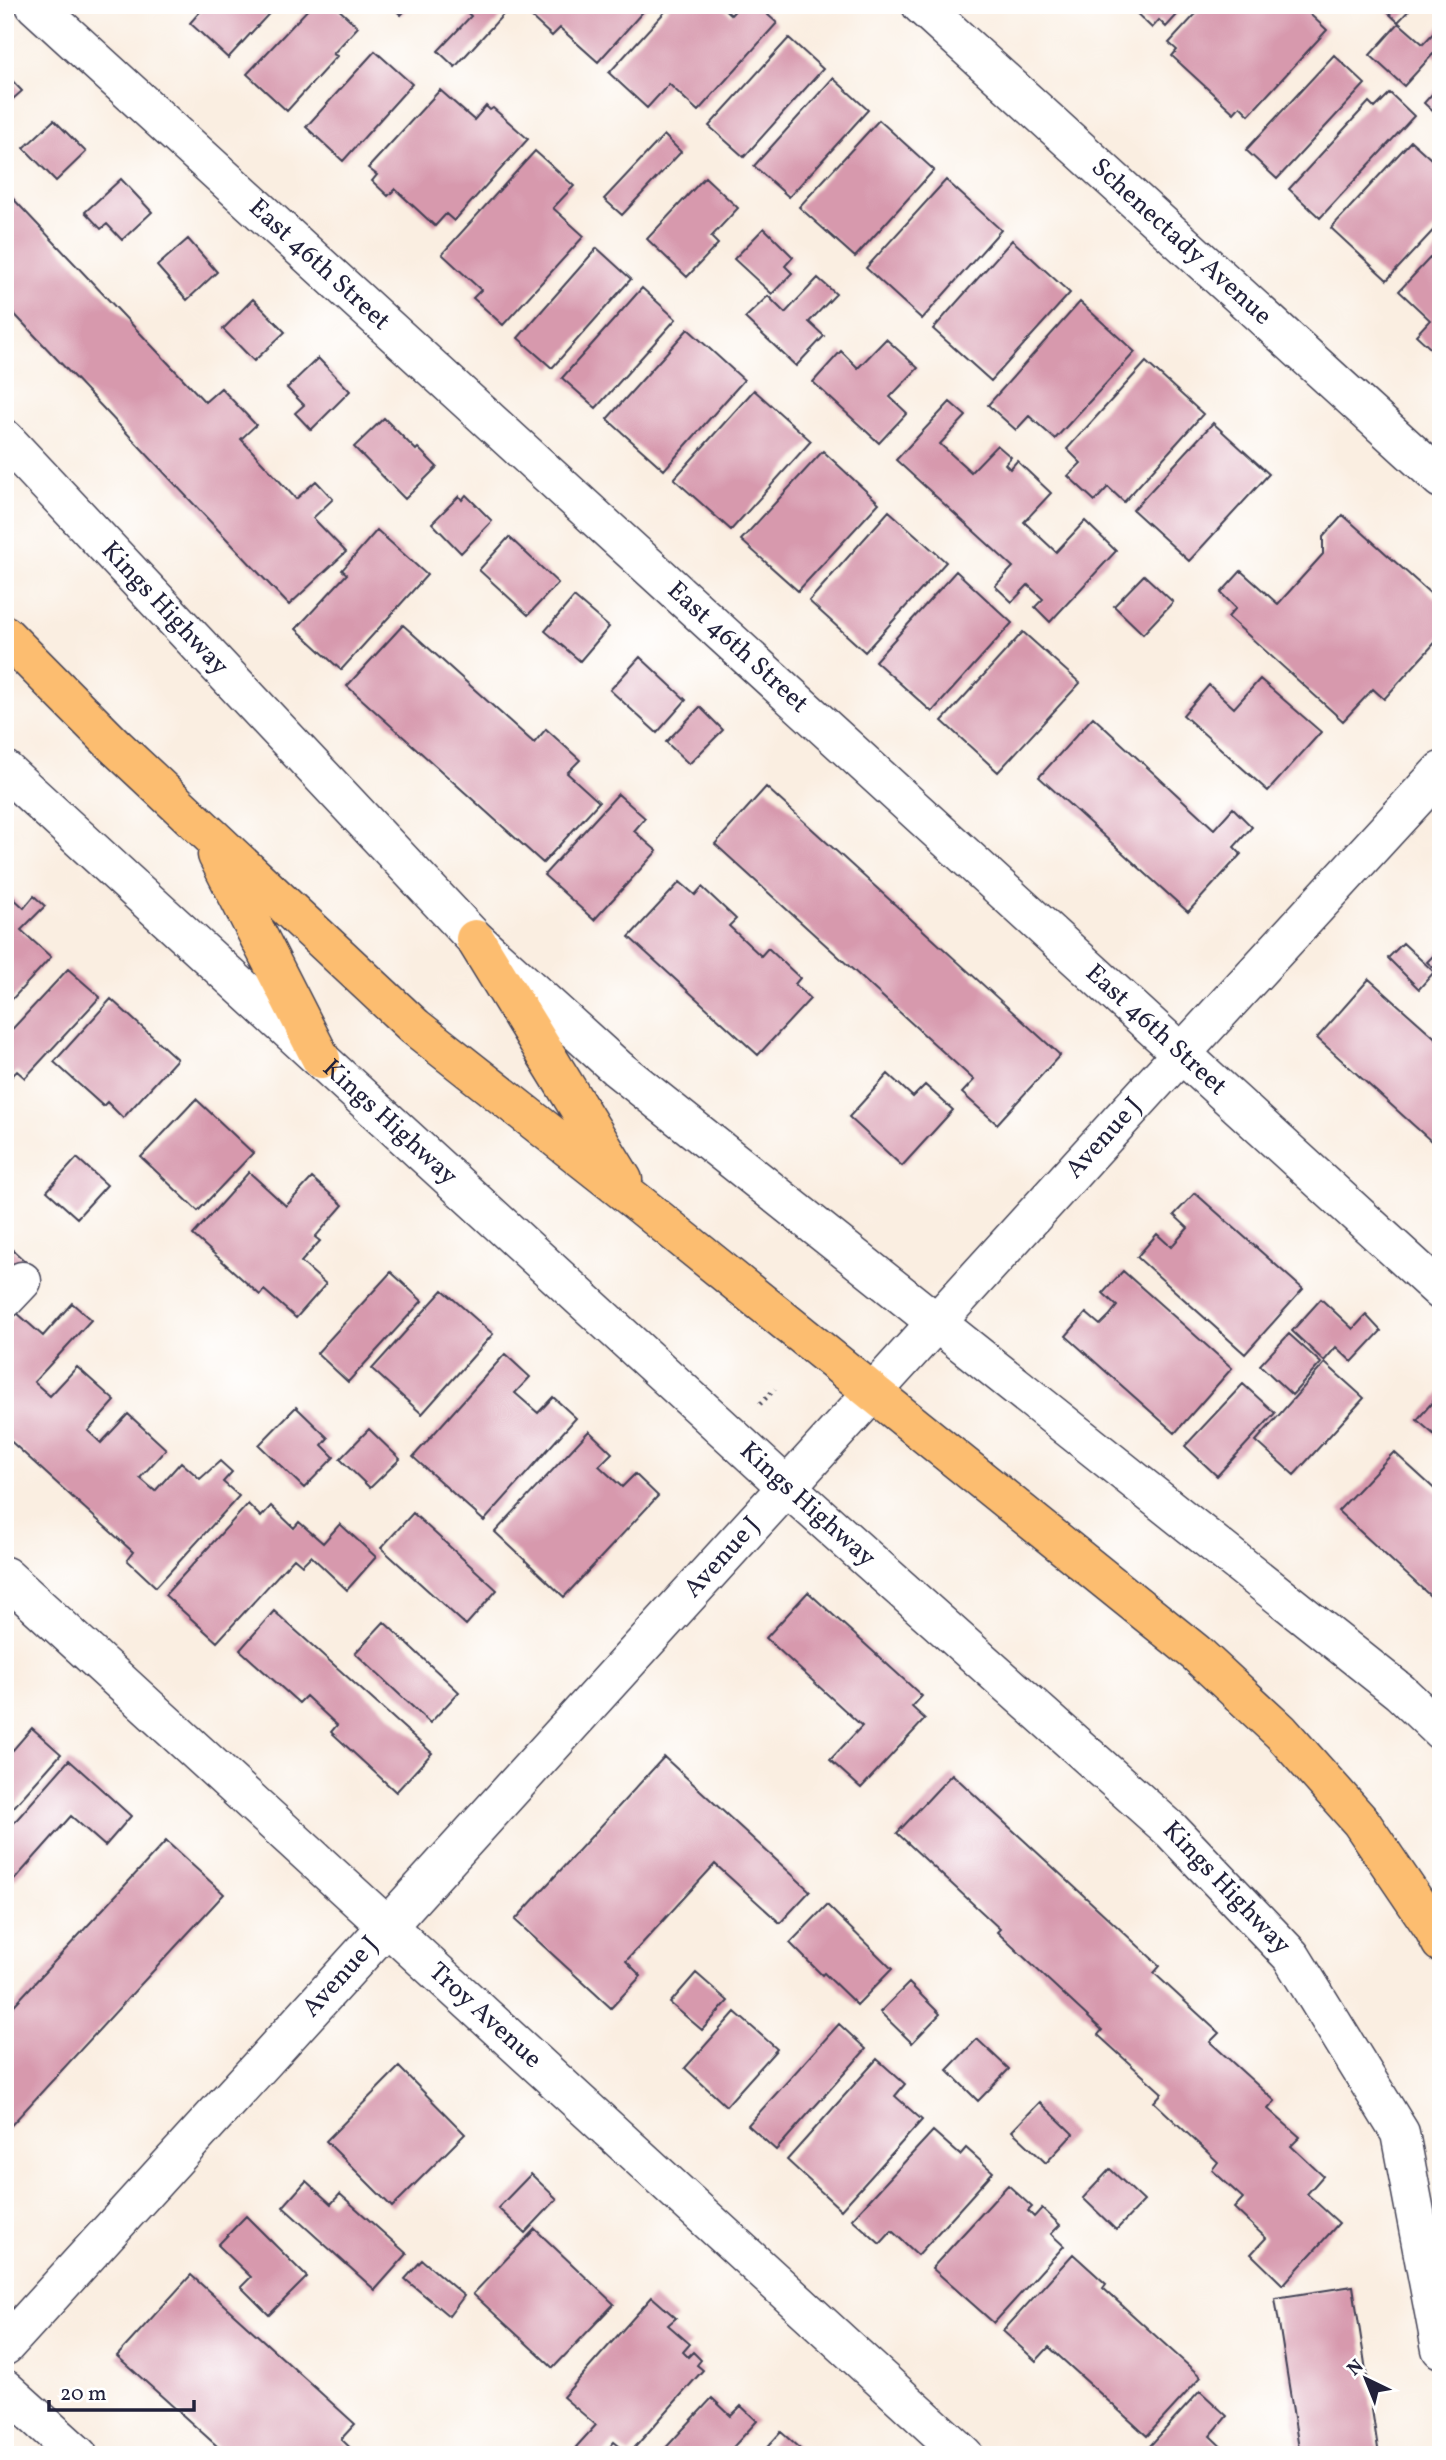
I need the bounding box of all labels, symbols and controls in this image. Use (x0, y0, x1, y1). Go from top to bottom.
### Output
street label: Schenectady Avenue (1083, 150, 1279, 334)
street label: East 46th Street (240, 191, 398, 339)
street label: Kings Highway (93, 534, 237, 684)
street label: East 46th Street (659, 573, 816, 722)
street label: East 46th Street (1077, 956, 1235, 1104)
street label: Kings Highway (314, 1051, 465, 1194)
street label: Avenue J (1057, 1090, 1151, 1187)
street label: Kings Highway (731, 1434, 883, 1576)
street label: Avenue J (676, 1509, 769, 1606)
street label: Kings Highway (1154, 1813, 1299, 1963)
street label: Avenue J (294, 1928, 387, 2026)
street label: Troy Avenue (420, 1955, 549, 2077)
north arrow (1330, 2344, 1400, 2414)
text: N (1342, 2354, 1370, 2382)
scale bar (49, 2369, 194, 2413)
text: 20 m (60, 2380, 106, 2409)

